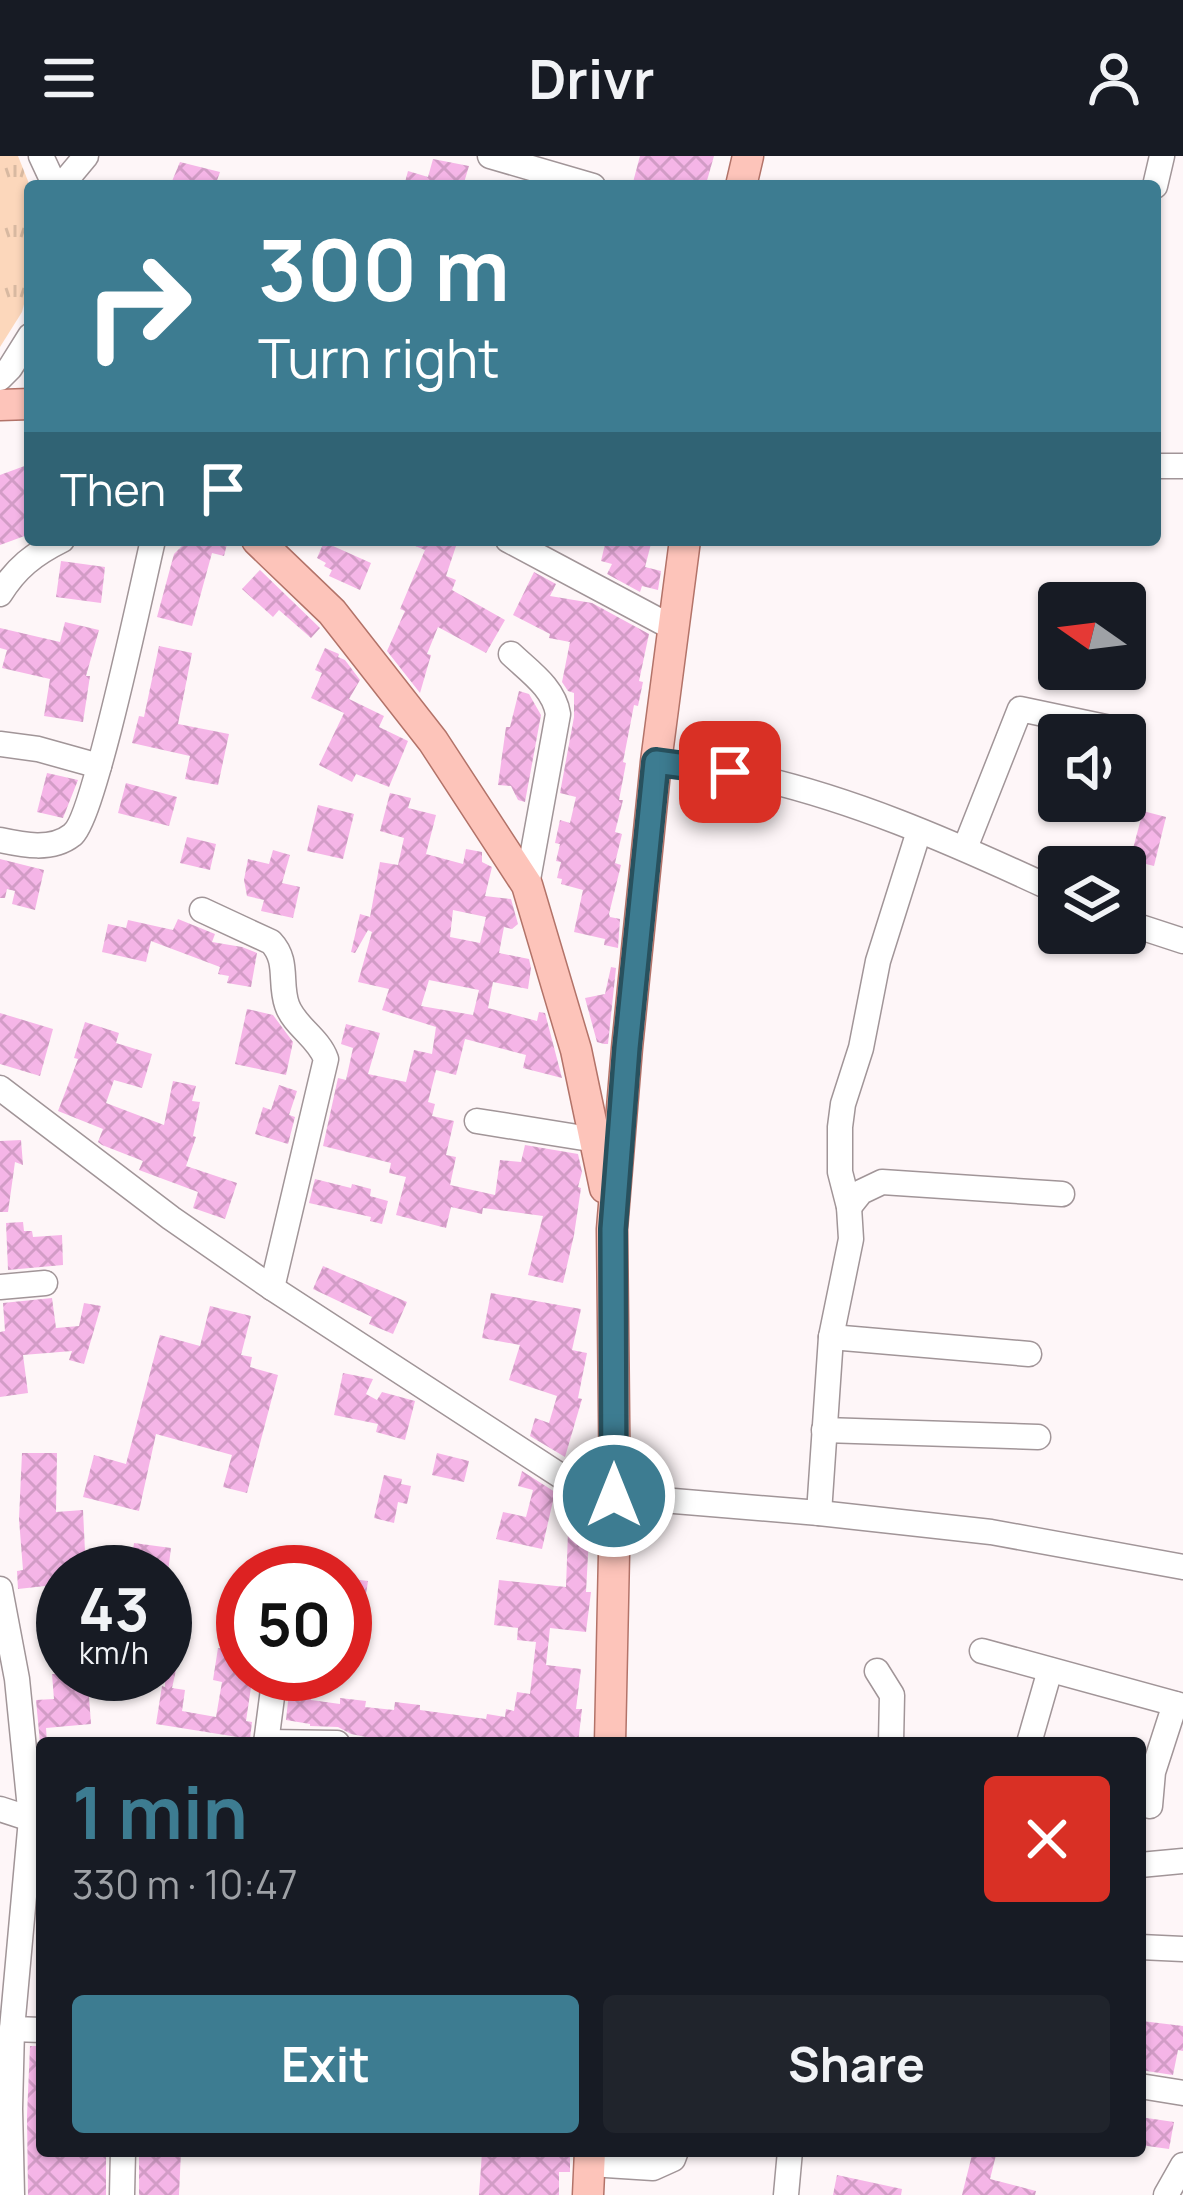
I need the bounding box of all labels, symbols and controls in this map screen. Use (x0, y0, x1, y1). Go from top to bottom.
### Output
text: Drivr (529, 41, 654, 115)
icon: menu (36, 45, 102, 111)
icon: person (1081, 45, 1147, 111)
text: 300 m (258, 211, 510, 326)
icon: right (60, 228, 216, 384)
text: Turn right (258, 320, 500, 394)
icon: arrive (190, 456, 256, 522)
text: Then (60, 458, 166, 520)
north arrow (1038, 582, 1146, 690)
map controls (1038, 582, 1146, 954)
button: sound (1038, 714, 1146, 822)
pin (679, 721, 781, 823)
icon: arrive (697, 739, 763, 805)
button: layers (1038, 846, 1146, 954)
position arrow (551, 1433, 677, 1559)
speed limit sign: 50 (216, 1545, 372, 1701)
text: 43 (78, 1567, 150, 1649)
text: km/h (79, 1632, 149, 1673)
text: 1 min (72, 1762, 248, 1861)
button: close (984, 1776, 1110, 1902)
text: 330 m · 10:47 (72, 1857, 297, 1911)
button: Exit (72, 1995, 579, 2133)
button: Share (603, 1995, 1110, 2133)

